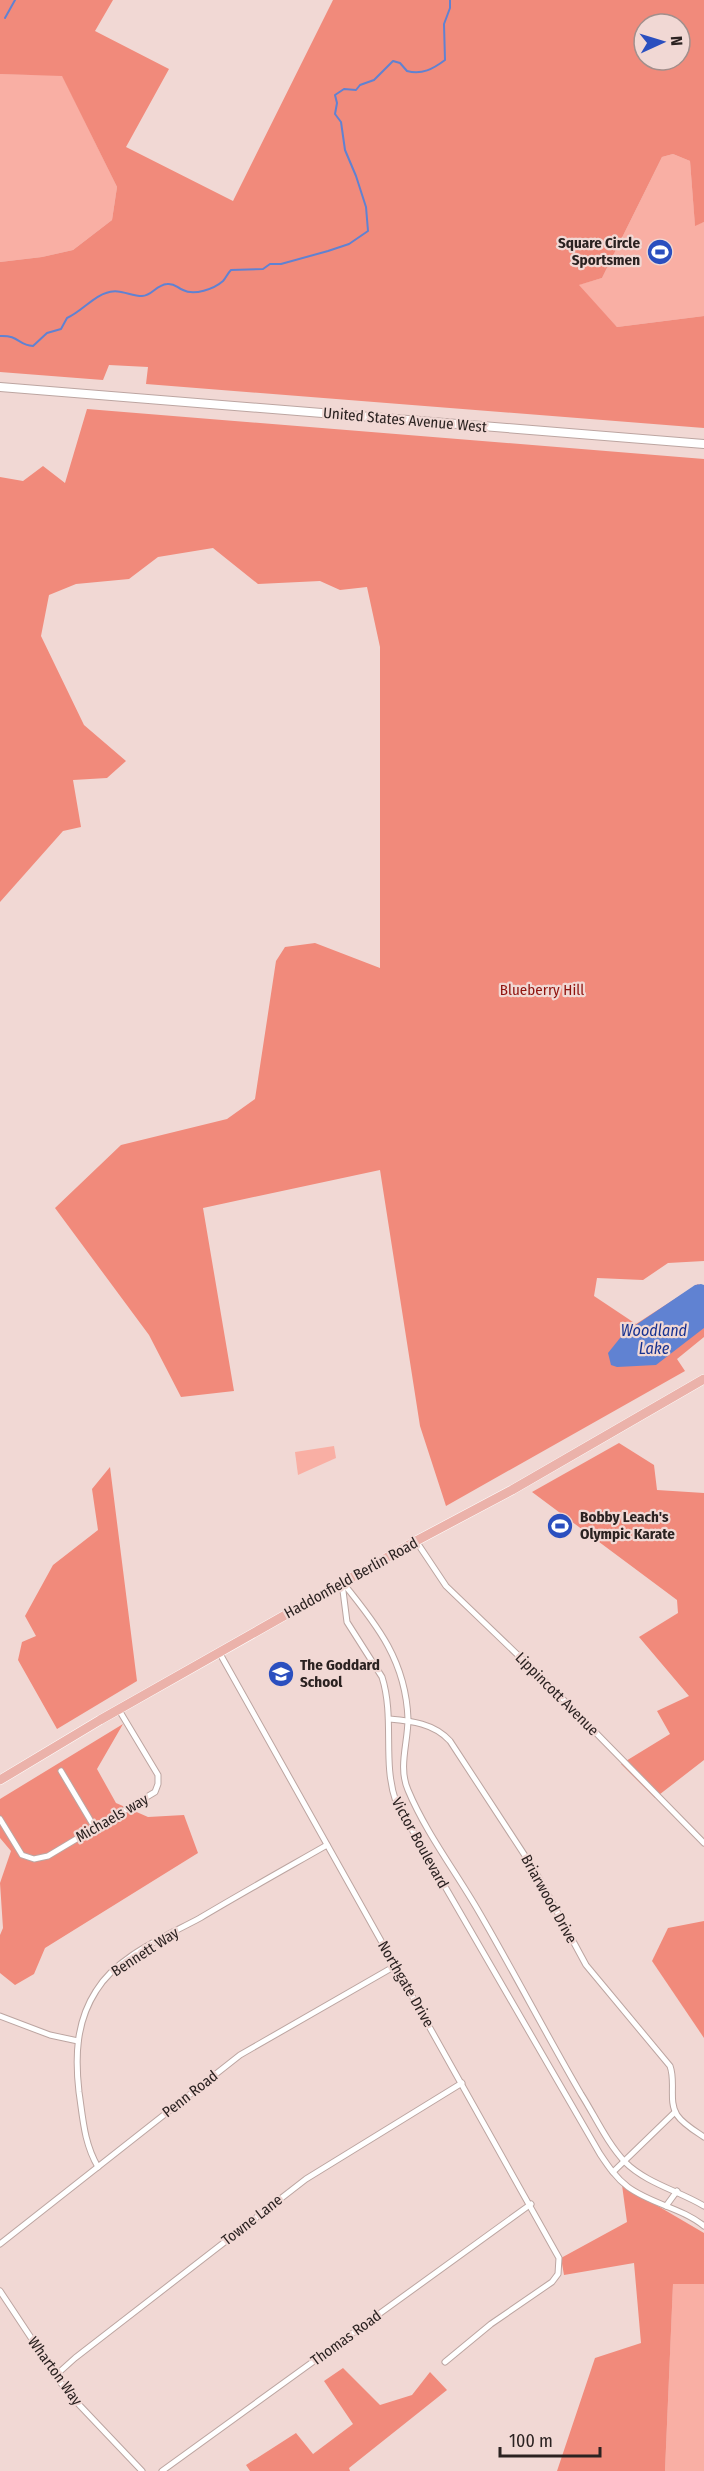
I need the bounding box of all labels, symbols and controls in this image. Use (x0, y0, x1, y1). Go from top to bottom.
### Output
north arrow (632, 12, 692, 72)
text: N (667, 36, 686, 46)
place label: Square Circle Sportsmen (558, 234, 640, 269)
sports icon: Square Circle Sportsmen (645, 237, 675, 267)
street label: United States Avenue West (322, 404, 488, 436)
park label: Blueberry Hill (500, 981, 584, 999)
water label: Woodland Lake (621, 1321, 688, 1358)
place label: Bobby Leach's Olympic Karate (580, 1508, 675, 1543)
sports icon: Bobby Leach's Olympic Karate (545, 1511, 575, 1541)
street label: Haddonfield Berlin Road (281, 1534, 421, 1622)
street label: Lippincott Avenue (512, 1649, 602, 1739)
place label: The Goddard School (300, 1656, 380, 1691)
school or university icon: The Goddard School (266, 1659, 296, 1689)
street label: Michaels way (72, 1790, 152, 1846)
street label: Victor Boulevard (388, 1794, 452, 1892)
street label: Briarwood Drive (517, 1851, 581, 1947)
street label: Bennett Way (108, 1923, 182, 1980)
street label: Northgate Drive (374, 1938, 438, 2030)
street label: Penn Road (159, 2067, 221, 2121)
street label: Towne Lane (218, 2191, 286, 2249)
street label: Thomas Road (307, 2306, 385, 2370)
street label: Wharton Way (24, 2333, 86, 2409)
scale bar (500, 2420, 600, 2458)
text: 100 m (509, 2430, 553, 2452)

